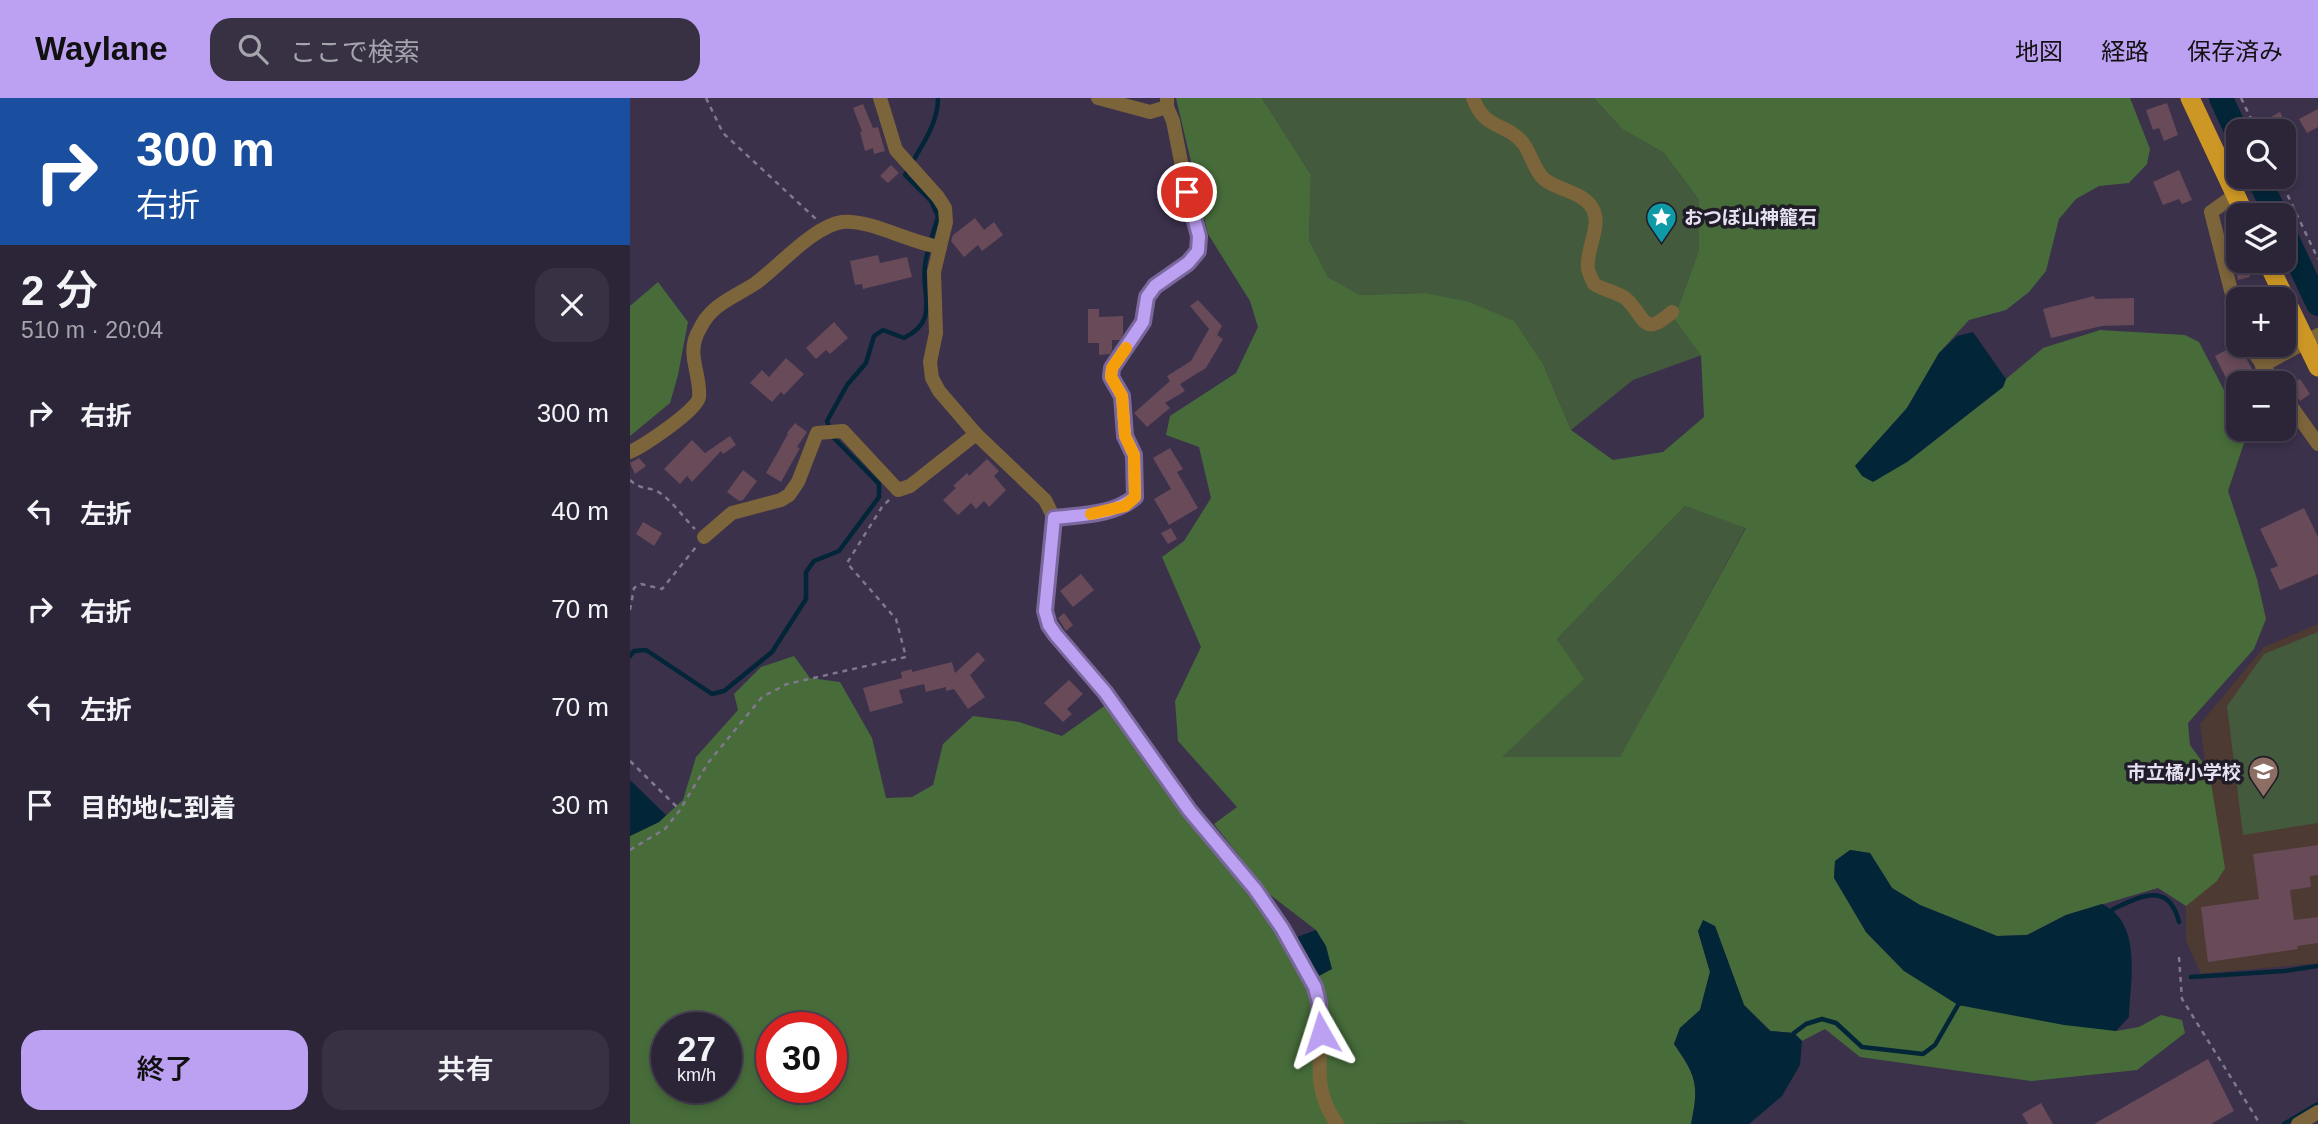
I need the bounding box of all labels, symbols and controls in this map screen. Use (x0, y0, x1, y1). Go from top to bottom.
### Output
search box (210, 18, 700, 81)
text: Waylane (35, 30, 168, 67)
icon: search (234, 30, 272, 68)
text: ここで検索 (290, 37, 420, 67)
text: 地図 (2015, 38, 2063, 65)
text: 経路 (2101, 38, 2149, 65)
text: 保存済み (2187, 38, 2283, 65)
map controls (2226, 119, 2296, 441)
button: search (2226, 119, 2296, 189)
text: 300 m (136, 122, 275, 176)
icon: right (21, 126, 112, 217)
pin (1157, 162, 1217, 222)
icon: arrive (1168, 173, 1206, 211)
text: 右折 (136, 187, 200, 223)
place icon: おつぼ山神籠石 (1644, 200, 1678, 244)
button: layers (2226, 203, 2296, 273)
place label: おつぼ山神籠石 (1684, 207, 1817, 228)
text: 2 分 (21, 267, 98, 314)
button: close (535, 268, 609, 342)
button: + (2226, 287, 2296, 357)
text: 510 m · 20:04 (21, 317, 163, 343)
button: − (2226, 371, 2296, 441)
icon: right (21, 394, 59, 432)
text: 300 m (537, 398, 609, 428)
text: 右折 (80, 401, 132, 431)
icon: left (21, 492, 59, 530)
text: 40 m (551, 496, 609, 526)
text: 左折 (80, 499, 132, 529)
icon: right (21, 590, 59, 628)
text: 70 m (551, 594, 609, 624)
text: 右折 (80, 597, 132, 627)
icon: left (21, 688, 59, 726)
text: 70 m (551, 692, 609, 722)
text: 左折 (80, 695, 132, 725)
school or university icon: 市立橘小学校 (2247, 755, 2281, 799)
place label: 市立橘小学校 (2127, 762, 2241, 783)
icon: arrive (21, 786, 59, 824)
text: 30 m (551, 790, 609, 820)
text: 目的地に到着 (80, 793, 236, 823)
position arrow (1284, 996, 1358, 1070)
speed limit sign: 30 (756, 1012, 847, 1103)
text: 27 (677, 1029, 716, 1068)
button: 終了 (21, 1030, 308, 1110)
button: 共有 (322, 1030, 609, 1110)
text: km/h (677, 1065, 716, 1085)

